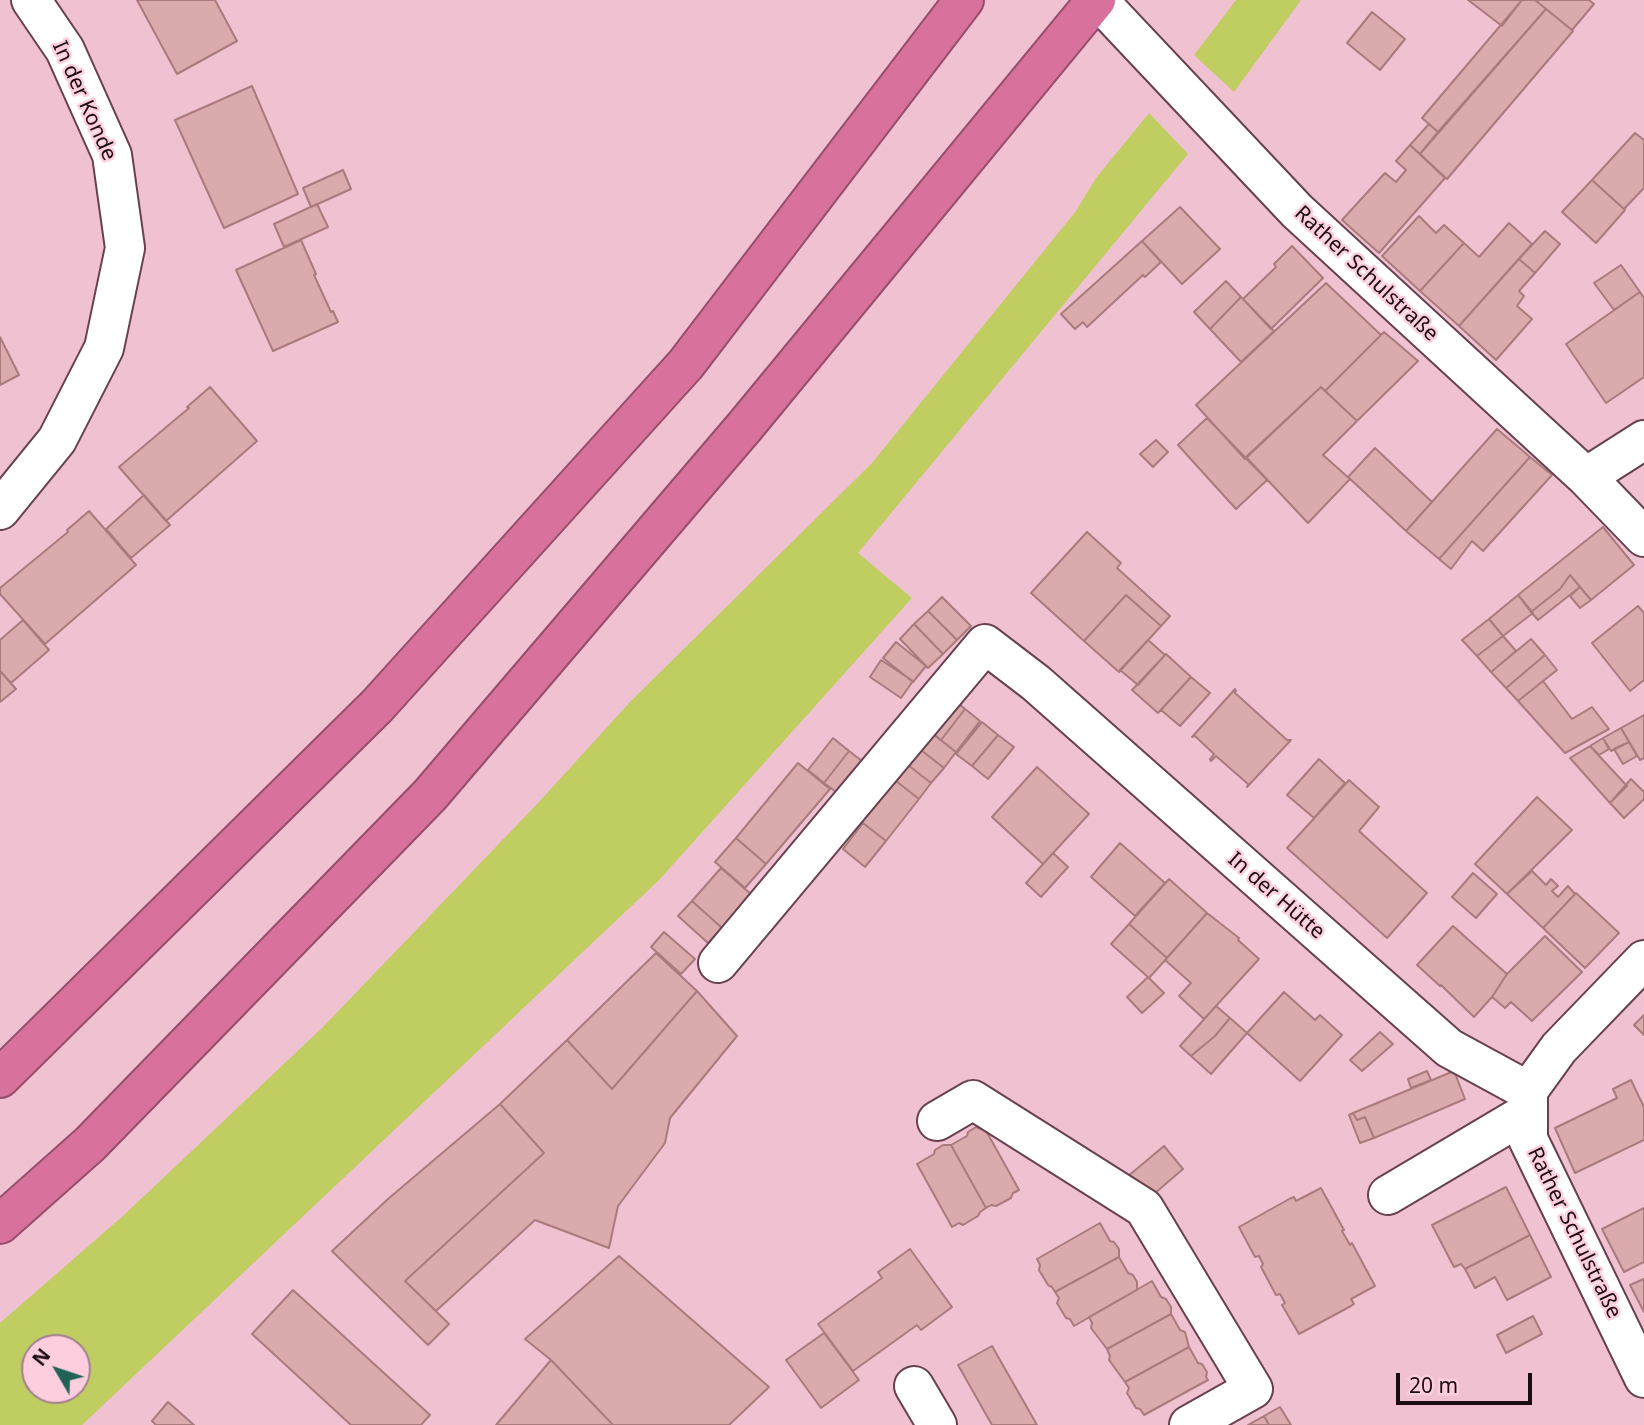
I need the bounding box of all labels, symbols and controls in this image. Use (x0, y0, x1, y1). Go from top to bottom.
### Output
street label: In der Konde (46, 37, 122, 165)
street label: Rather Schulstraße (1289, 201, 1443, 347)
street label: In der Hütte (1222, 847, 1330, 945)
street label: Rather Schulstraße (1522, 1143, 1626, 1323)
north arrow (21, 1334, 91, 1404)
text: N (26, 1343, 56, 1371)
scale bar (1399, 1358, 1536, 1402)
text: 20 m (1409, 1371, 1458, 1399)

